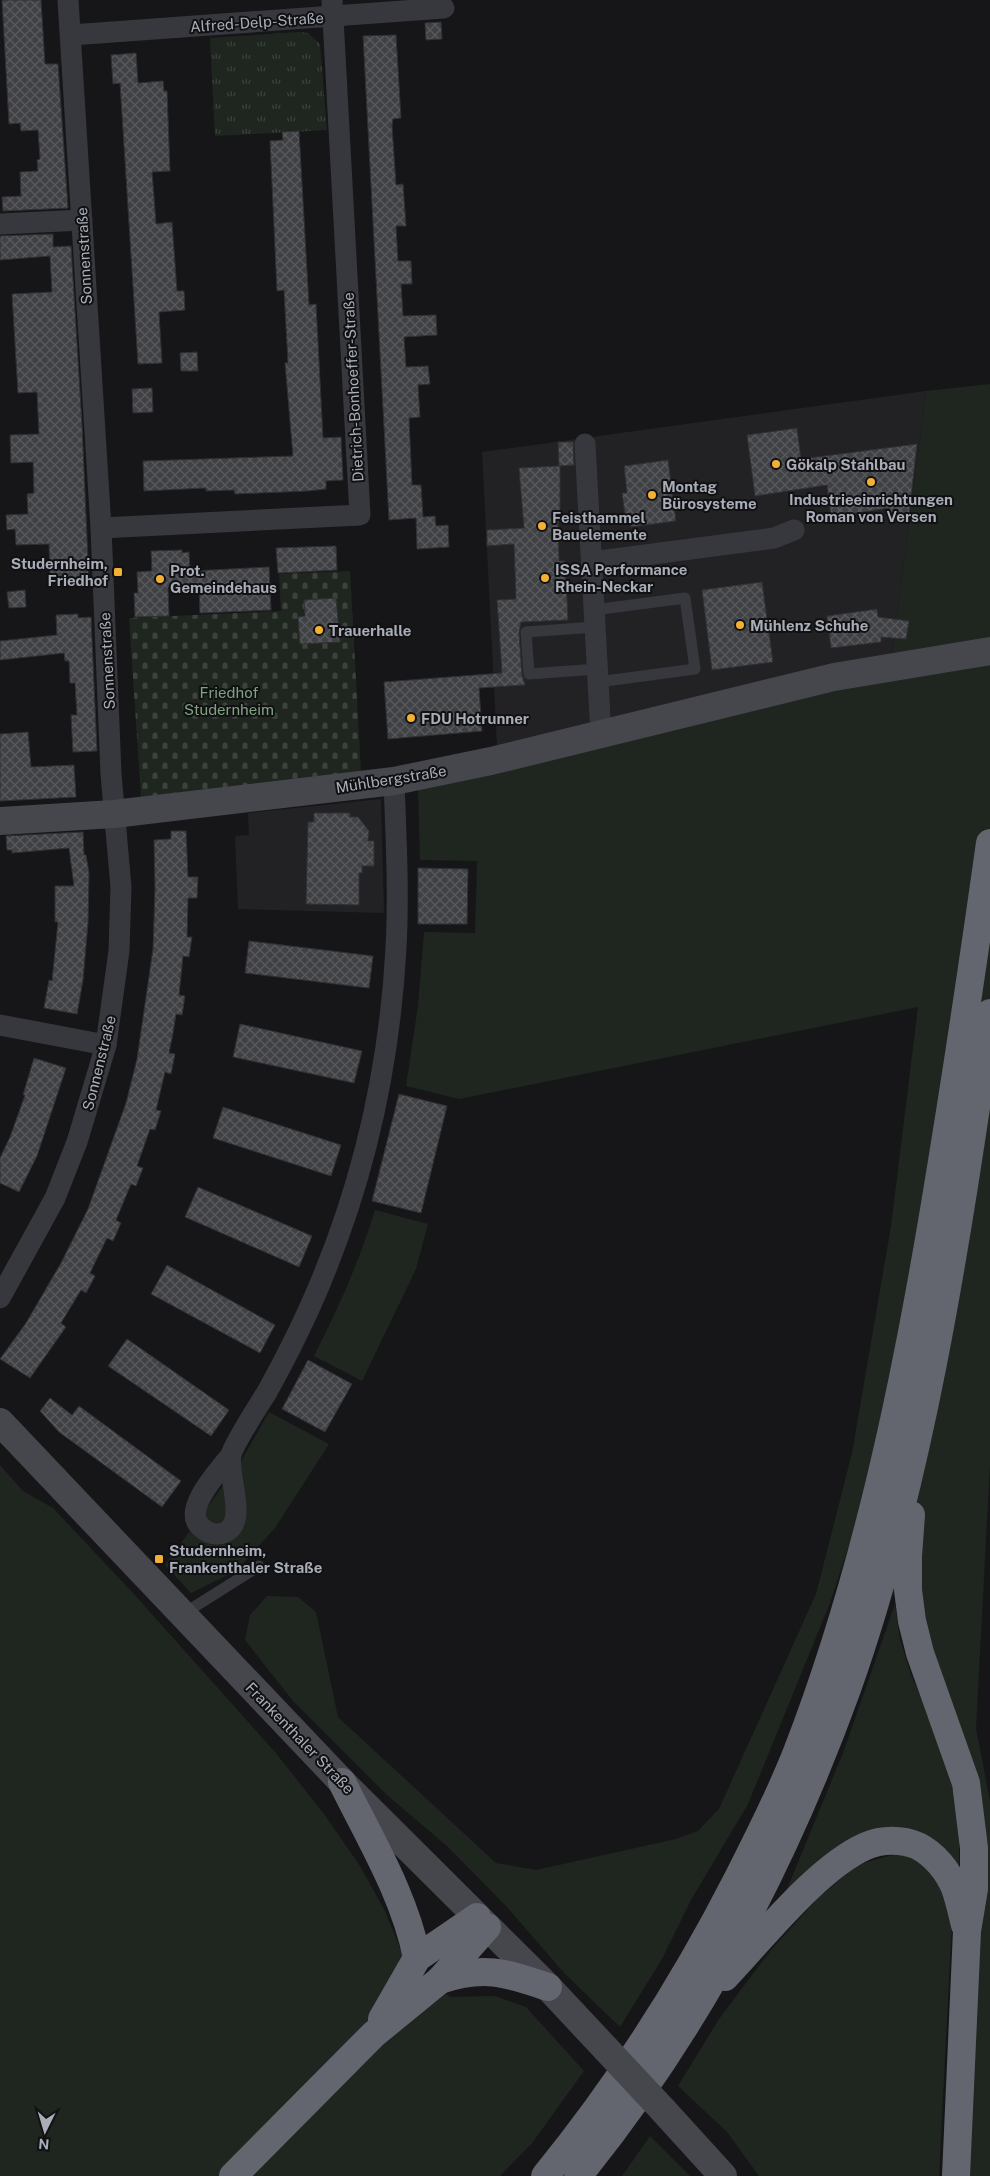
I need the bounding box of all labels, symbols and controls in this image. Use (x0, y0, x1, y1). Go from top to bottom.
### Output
street label: Alfred-Delp-Straße (189, 9, 325, 35)
street label: Sonnenstraße (73, 207, 95, 305)
street label: Dietrich-Bonhoeffer-Straße (340, 292, 366, 482)
place label: Gökalp Stahlbau (786, 456, 905, 473)
marker: Gökalp Stahlbau (770, 458, 782, 470)
marker: Industrieeinrichtungen Roman von Versen (865, 476, 877, 488)
place label: Montag Bürosysteme (662, 478, 757, 512)
marker: Montag Bürosysteme (646, 489, 658, 501)
place label: Industrieeinrichtungen Roman von Versen (789, 491, 953, 525)
place label: Feisthammel Bauelemente (552, 509, 647, 543)
marker: Feisthammel Bauelemente (536, 520, 548, 532)
place label: Studernheim, Friedhof (11, 555, 108, 589)
place label: ISSA Performance Rhein-Neckar (555, 561, 688, 595)
place label: Prot. Gemeindehaus (170, 562, 277, 596)
marker: Studernheim, Friedhof (112, 566, 124, 578)
marker: ISSA Performance Rhein-Neckar (539, 572, 551, 584)
marker: Prot. Gemeindehaus (154, 573, 166, 585)
street label: Sonnenstraße (96, 612, 118, 710)
place label: Mühlenz Schuhe (750, 617, 868, 634)
marker: Mühlenz Schuhe (734, 619, 746, 631)
place label: Trauerhalle (329, 622, 411, 639)
marker: Trauerhalle (313, 624, 325, 636)
park label: Friedhof Studernheim (184, 684, 274, 718)
place label: FDU Hotrunner (421, 710, 529, 727)
marker: FDU Hotrunner (405, 712, 417, 724)
street label: Mühlbergstraße (334, 762, 448, 796)
street label: Sonnenstraße (79, 1014, 119, 1112)
place label: Studernheim, Frankenthaler Straße (169, 1542, 322, 1576)
marker: Studernheim, Frankenthaler Straße (153, 1553, 165, 1565)
street label: Frankenthaler Straße (242, 1679, 358, 1797)
north arrow (20, 2106, 70, 2156)
text: N (38, 2136, 50, 2152)

